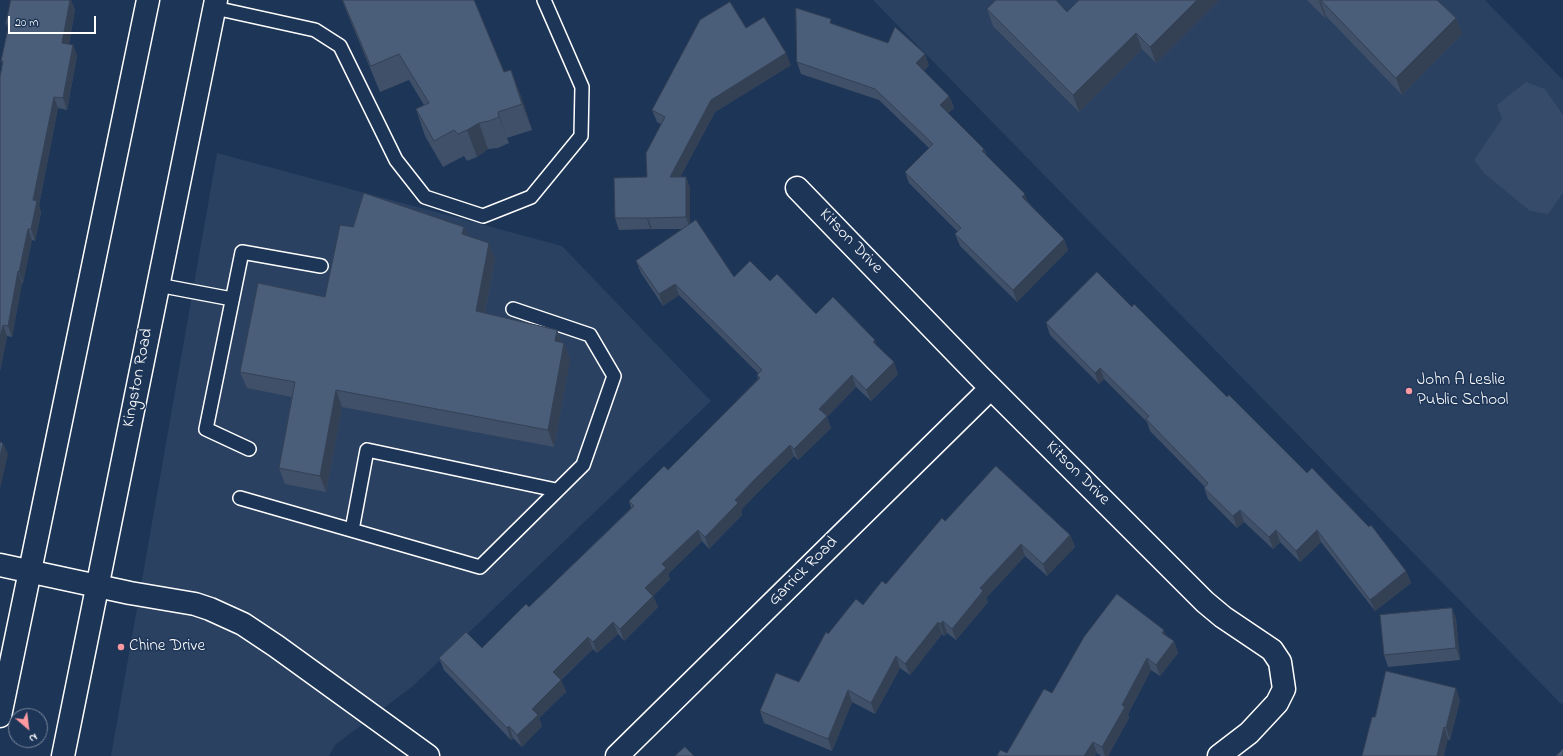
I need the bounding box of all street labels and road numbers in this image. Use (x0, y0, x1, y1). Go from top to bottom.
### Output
street label: Kitson Drive (814, 205, 886, 279)
street label: Kingston Road (119, 327, 159, 429)
street label: Kitson Drive (1041, 438, 1113, 510)
street label: Garrick Road (765, 533, 843, 611)

